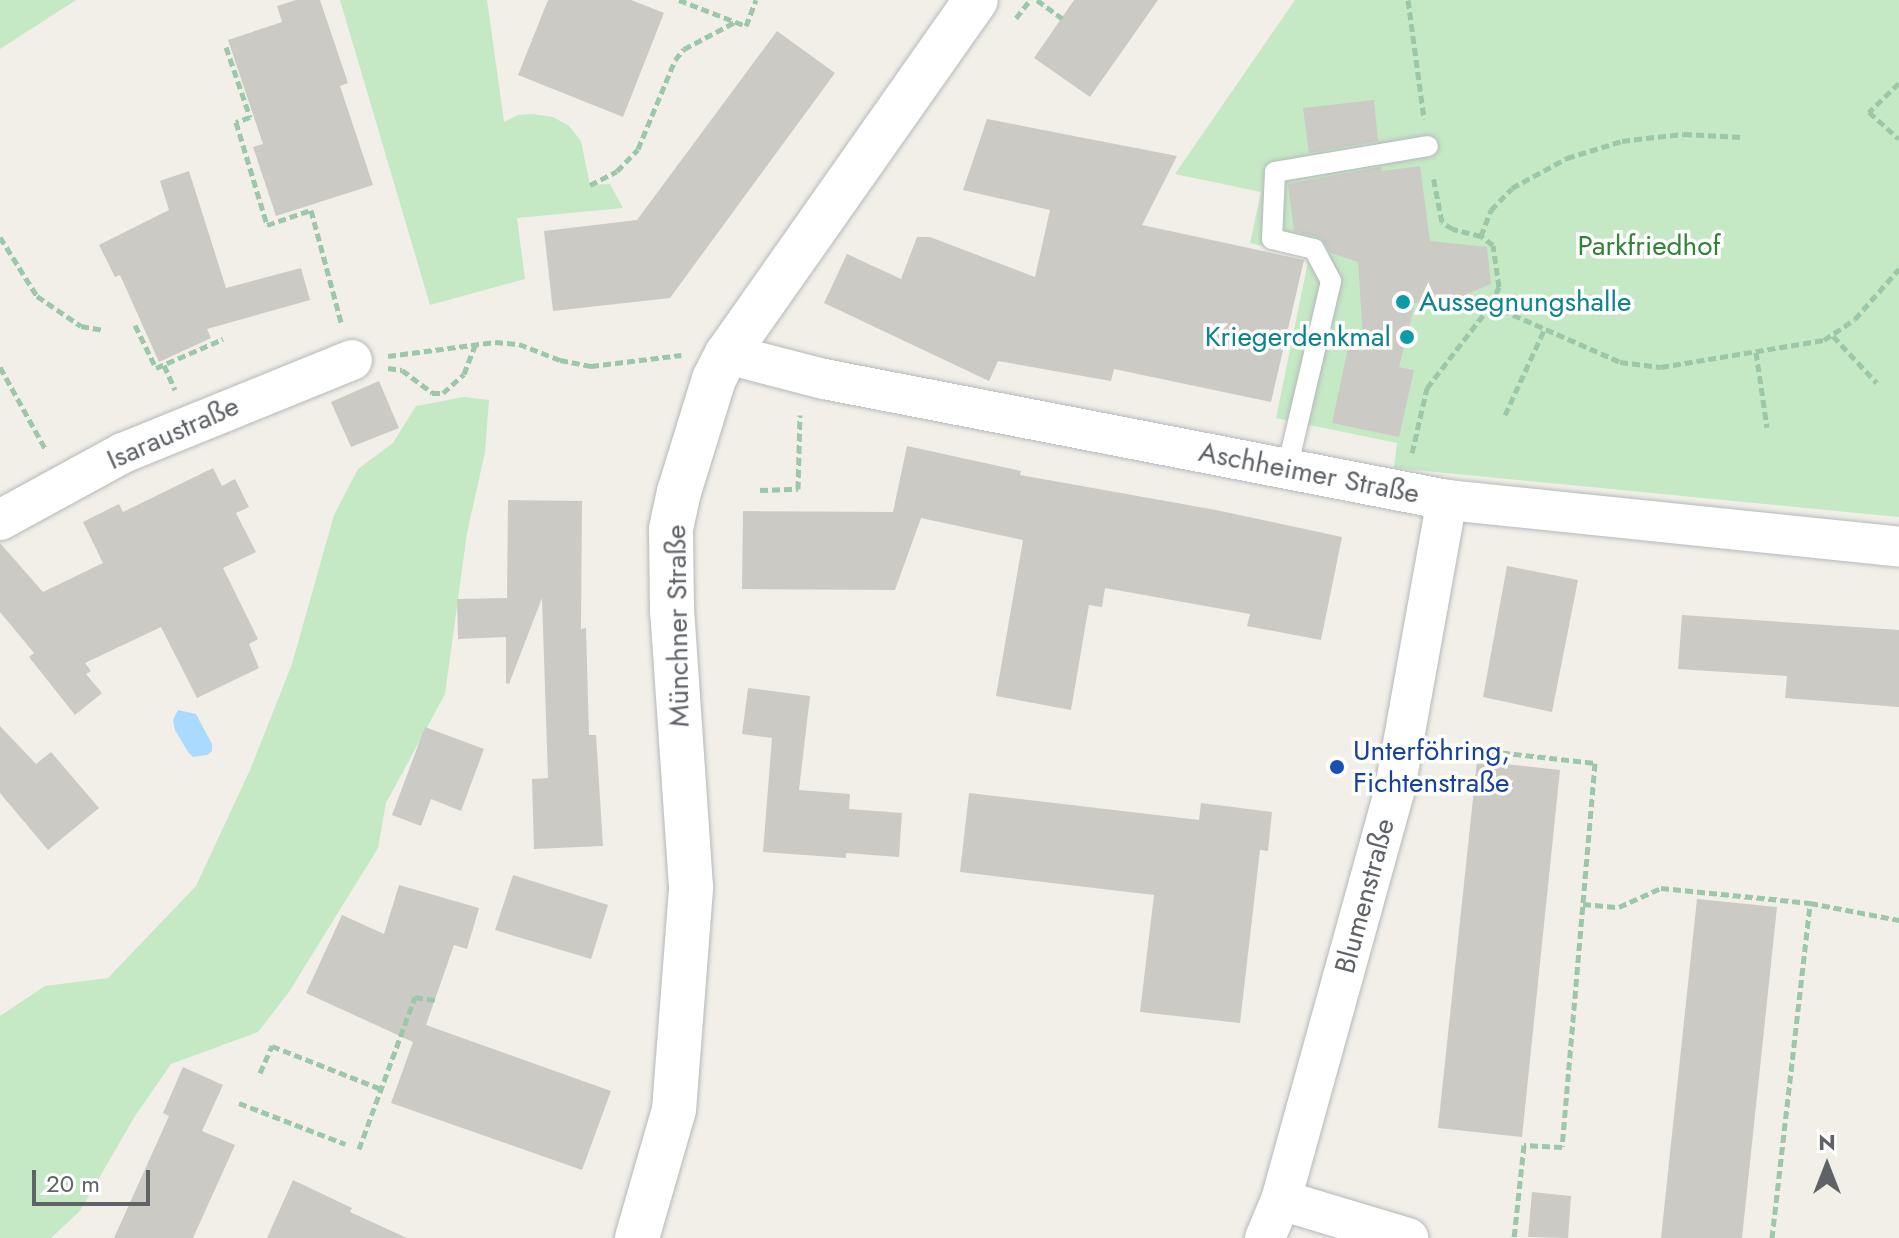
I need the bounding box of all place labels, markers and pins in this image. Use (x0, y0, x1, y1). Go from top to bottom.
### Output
place label: Aussegnungshalle (1419, 285, 1631, 319)
marker: Aussegnungshalle (1394, 293, 1412, 311)
place label: Kriegerdenkmal (1205, 320, 1391, 354)
marker: Kriegerdenkmal (1398, 328, 1416, 346)
place label: Unterföhring, Fichtenstraße (1353, 734, 1510, 800)
marker: Unterföhring, Fichtenstraße (1328, 758, 1346, 776)

